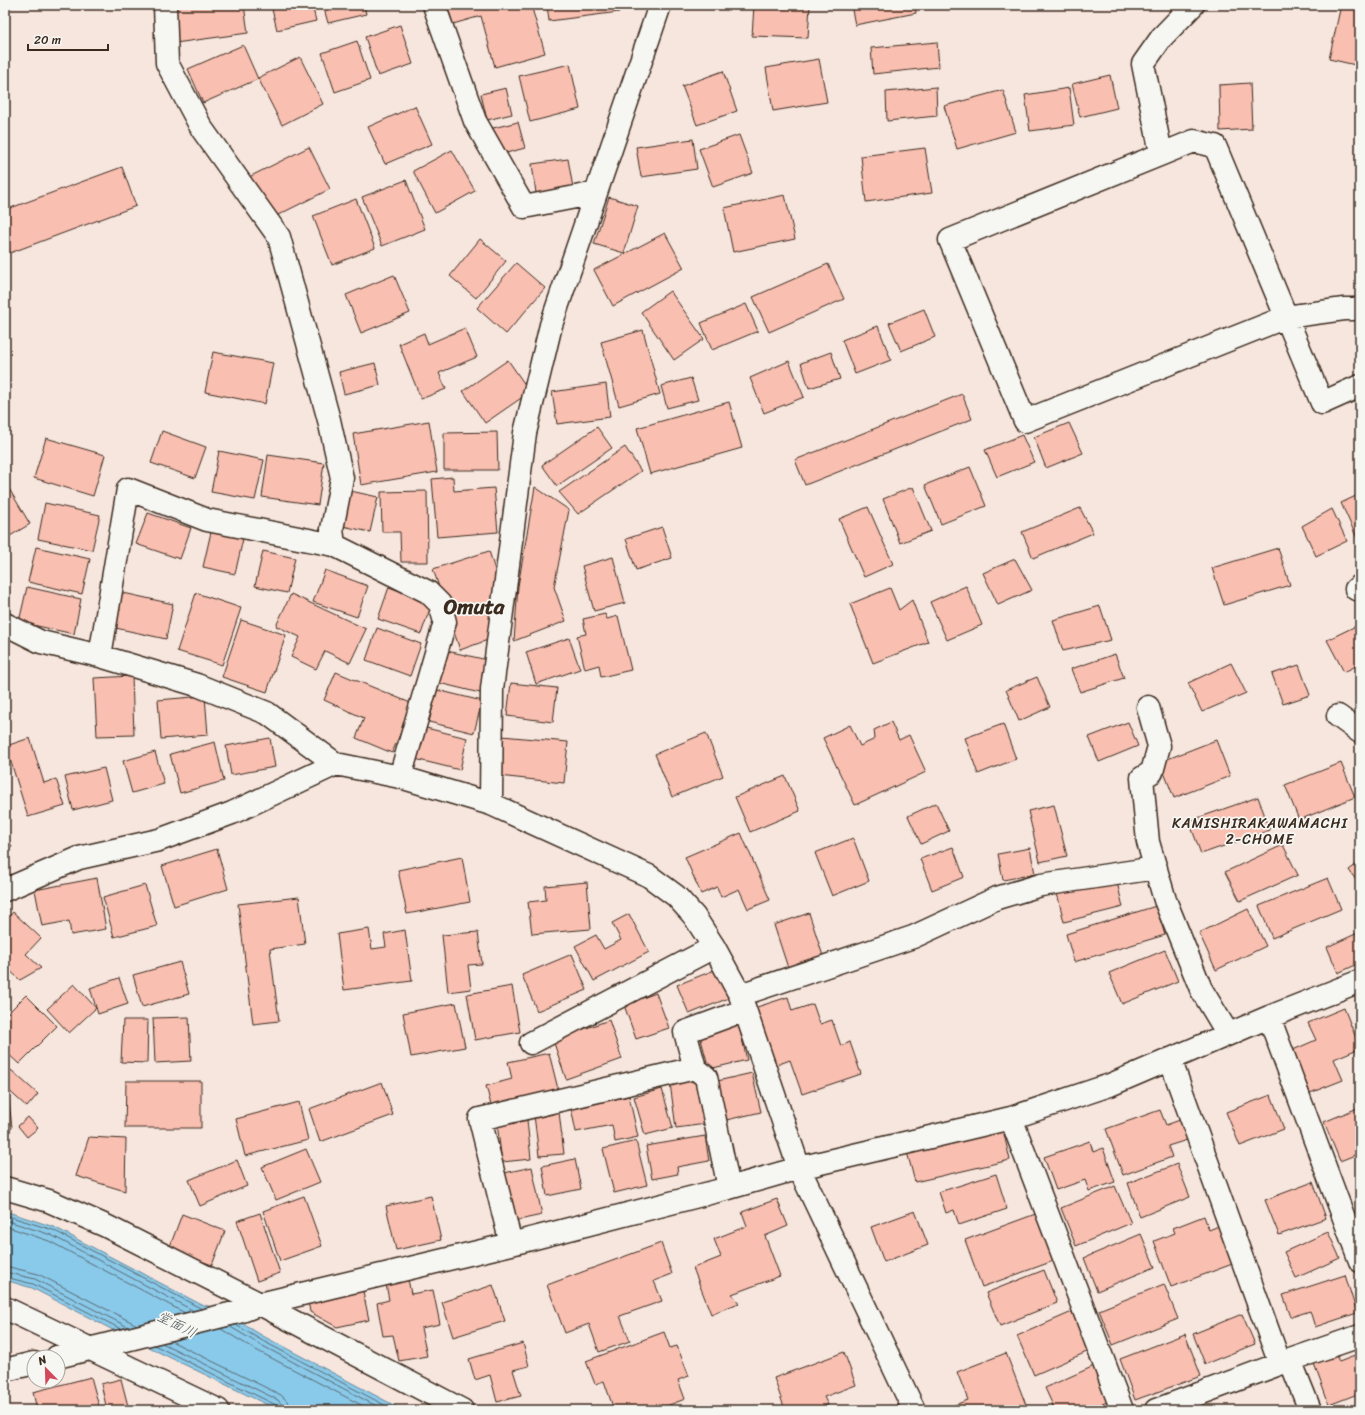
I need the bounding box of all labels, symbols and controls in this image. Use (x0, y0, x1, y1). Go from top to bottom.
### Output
scale bar (28, 26, 108, 52)
text: 20 m (34, 29, 61, 51)
district label: Omuta (444, 588, 506, 626)
district label: KAMISHIRAKAWAMACHI 2-CHOME (1172, 811, 1348, 852)
water label: 堂面川 (152, 1304, 201, 1345)
north arrow (26, 1349, 66, 1389)
text: N (34, 1350, 50, 1371)

